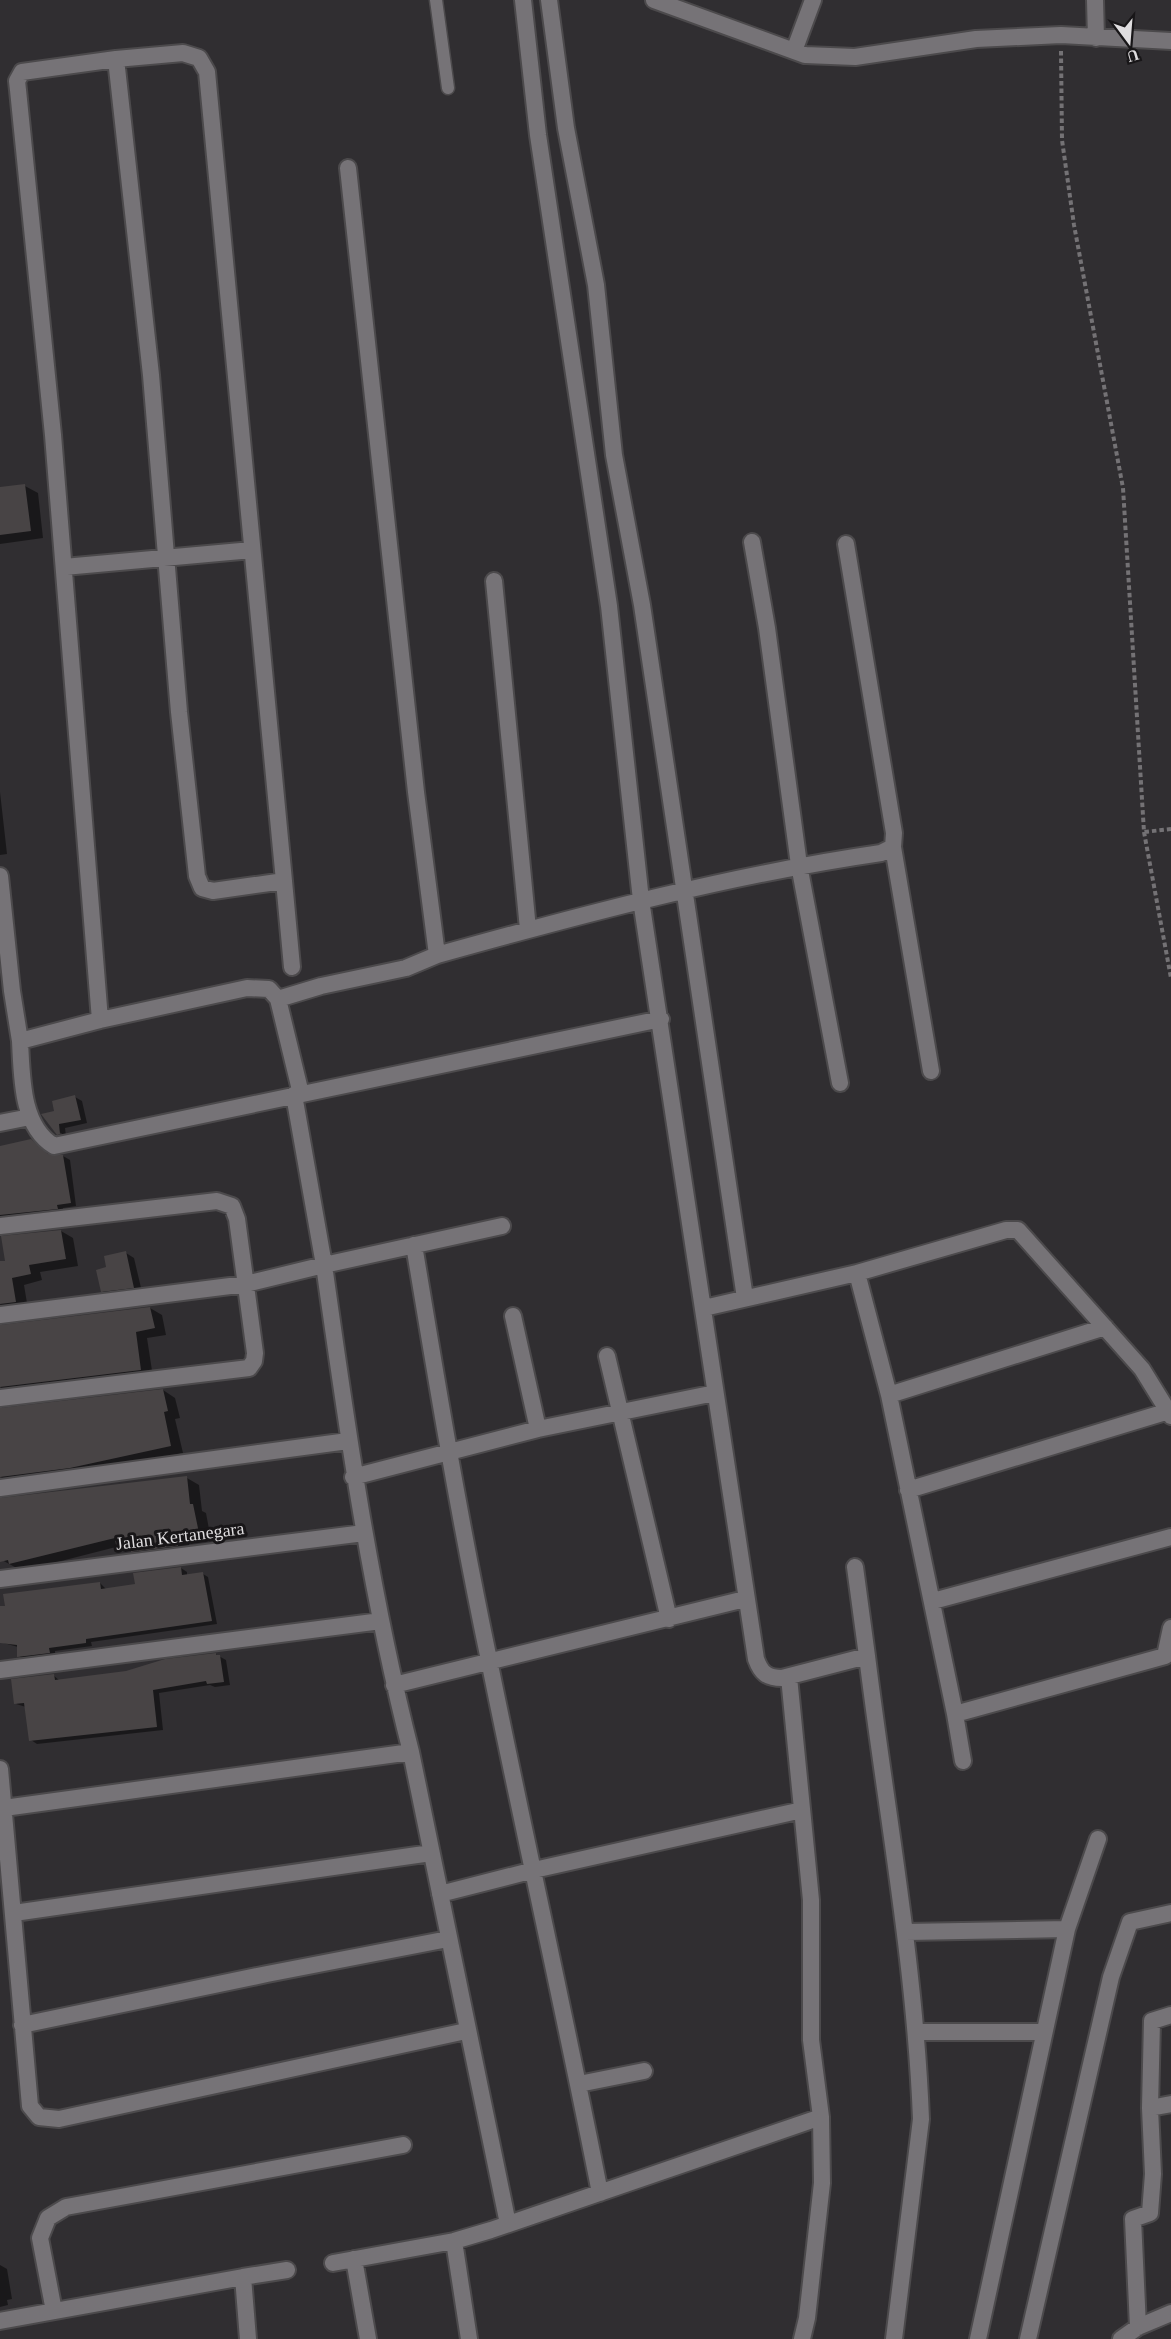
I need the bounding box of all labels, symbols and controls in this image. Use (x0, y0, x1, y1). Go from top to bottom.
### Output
north arrow (1099, 12, 1159, 72)
text: U (1125, 46, 1141, 66)
street label: Jalan Kertanegara (115, 1518, 245, 1554)

